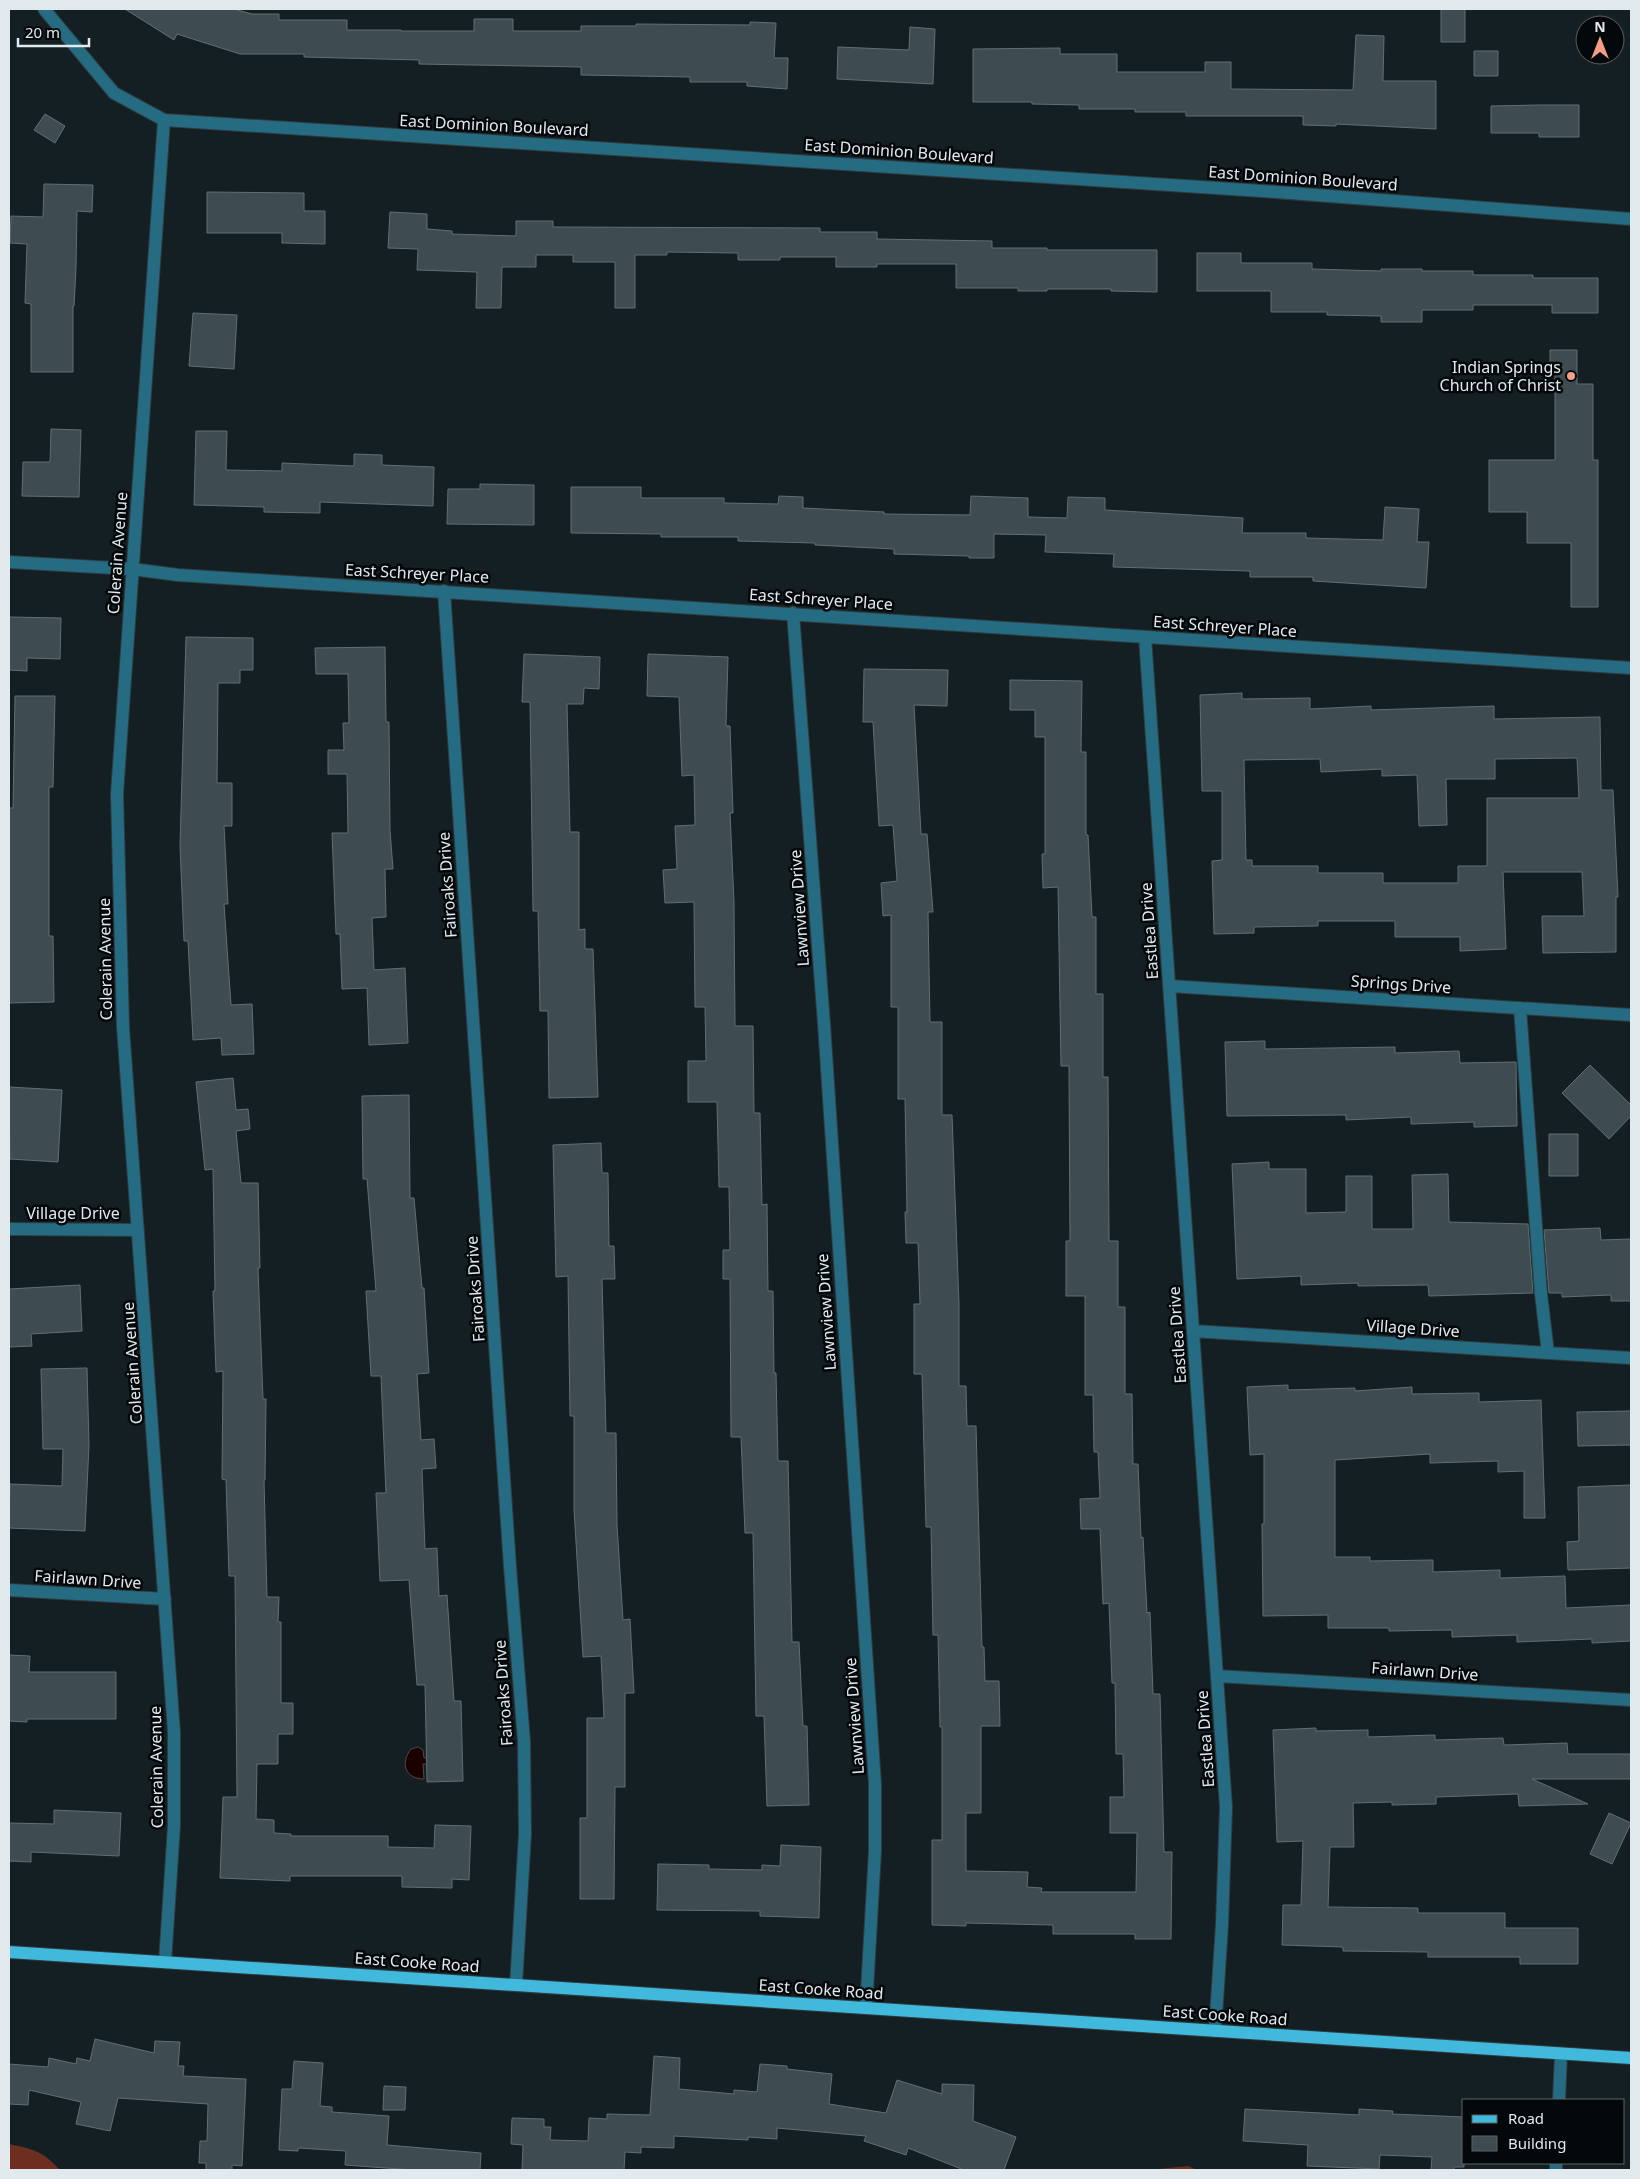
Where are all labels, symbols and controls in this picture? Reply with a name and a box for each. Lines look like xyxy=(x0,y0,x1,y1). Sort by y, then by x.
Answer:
scale bar xyxy=(18,15,89,47)
north arrow xyxy=(1575,15,1625,65)
text: N xyxy=(1594,17,1606,36)
text: 20 m xyxy=(25,22,60,42)
street label: East Dominion Boulevard xyxy=(399,109,589,141)
street label: East Dominion Boulevard xyxy=(804,133,994,169)
street label: East Dominion Boulevard xyxy=(1208,160,1398,196)
place label: Indian Springs Church of Christ xyxy=(1440,356,1561,396)
marker: Indian Springs Church of Christ xyxy=(1565,370,1577,382)
street label: Colerain Avenue xyxy=(102,491,132,615)
street label: East Schreyer Place xyxy=(344,558,490,588)
street label: East Schreyer Place xyxy=(748,583,894,615)
street label: East Schreyer Place xyxy=(1152,610,1298,642)
street label: Fairoaks Drive xyxy=(432,831,462,939)
street label: Lawnview Drive xyxy=(784,849,814,967)
street label: Eastlea Drive xyxy=(1135,882,1163,980)
street label: Colerain Avenue xyxy=(93,898,117,1020)
street label: Springs Drive xyxy=(1350,970,1452,998)
street label: Village Drive xyxy=(26,1202,120,1224)
street label: Fairoaks Drive xyxy=(460,1235,490,1343)
street label: Lawnview Drive xyxy=(811,1253,841,1371)
street label: Eastlea Drive xyxy=(1163,1286,1191,1384)
street label: Colerain Avenue xyxy=(117,1301,147,1425)
street label: Village Drive xyxy=(1366,1314,1460,1342)
street label: Fairlawn Drive xyxy=(34,1564,142,1594)
street label: Fairoaks Drive xyxy=(488,1639,518,1747)
street label: Fairlawn Drive xyxy=(1371,1656,1479,1686)
street label: Lawnview Drive xyxy=(839,1657,869,1775)
street label: Eastlea Drive xyxy=(1191,1690,1219,1788)
street label: Colerain Avenue xyxy=(144,1706,168,1828)
street label: East Cooke Road xyxy=(354,1947,480,1977)
street label: East Cooke Road xyxy=(758,1974,884,2004)
street label: East Cooke Road xyxy=(1162,2000,1288,2030)
legend xyxy=(1462,2099,1625,2164)
text: Road xyxy=(1508,2108,1544,2128)
text: Building xyxy=(1508,2133,1566,2153)

